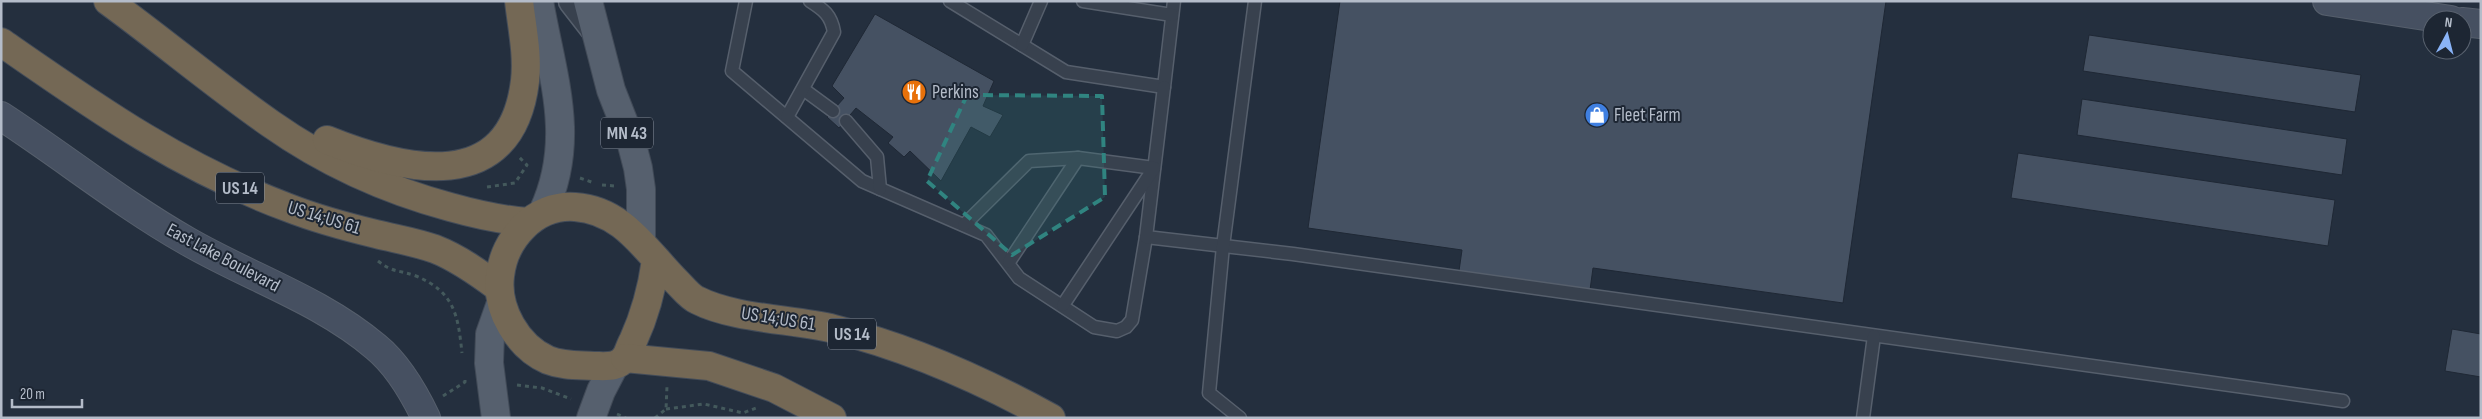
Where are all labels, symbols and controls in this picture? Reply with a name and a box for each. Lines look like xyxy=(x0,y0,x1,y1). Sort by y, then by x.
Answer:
north arrow xyxy=(2422,10,2472,60)
text: N xyxy=(2444,14,2453,31)
restaurant icon: Perkins xyxy=(901,79,927,105)
place label: Perkins xyxy=(932,81,979,104)
shop icon: Fleet Farm xyxy=(1584,102,1610,128)
place label: Fleet Farm xyxy=(1614,104,1681,127)
road number: MN 43 xyxy=(601,118,653,148)
road number: US 14 xyxy=(216,172,264,204)
street label: US 14;US 61 xyxy=(285,196,363,240)
street label: East Lake Boulevard xyxy=(162,218,284,298)
street label: US 14;US 61 xyxy=(739,302,817,336)
road number: US 14 xyxy=(828,318,876,349)
scale bar xyxy=(12,376,82,408)
text: 20 m xyxy=(20,385,45,404)

